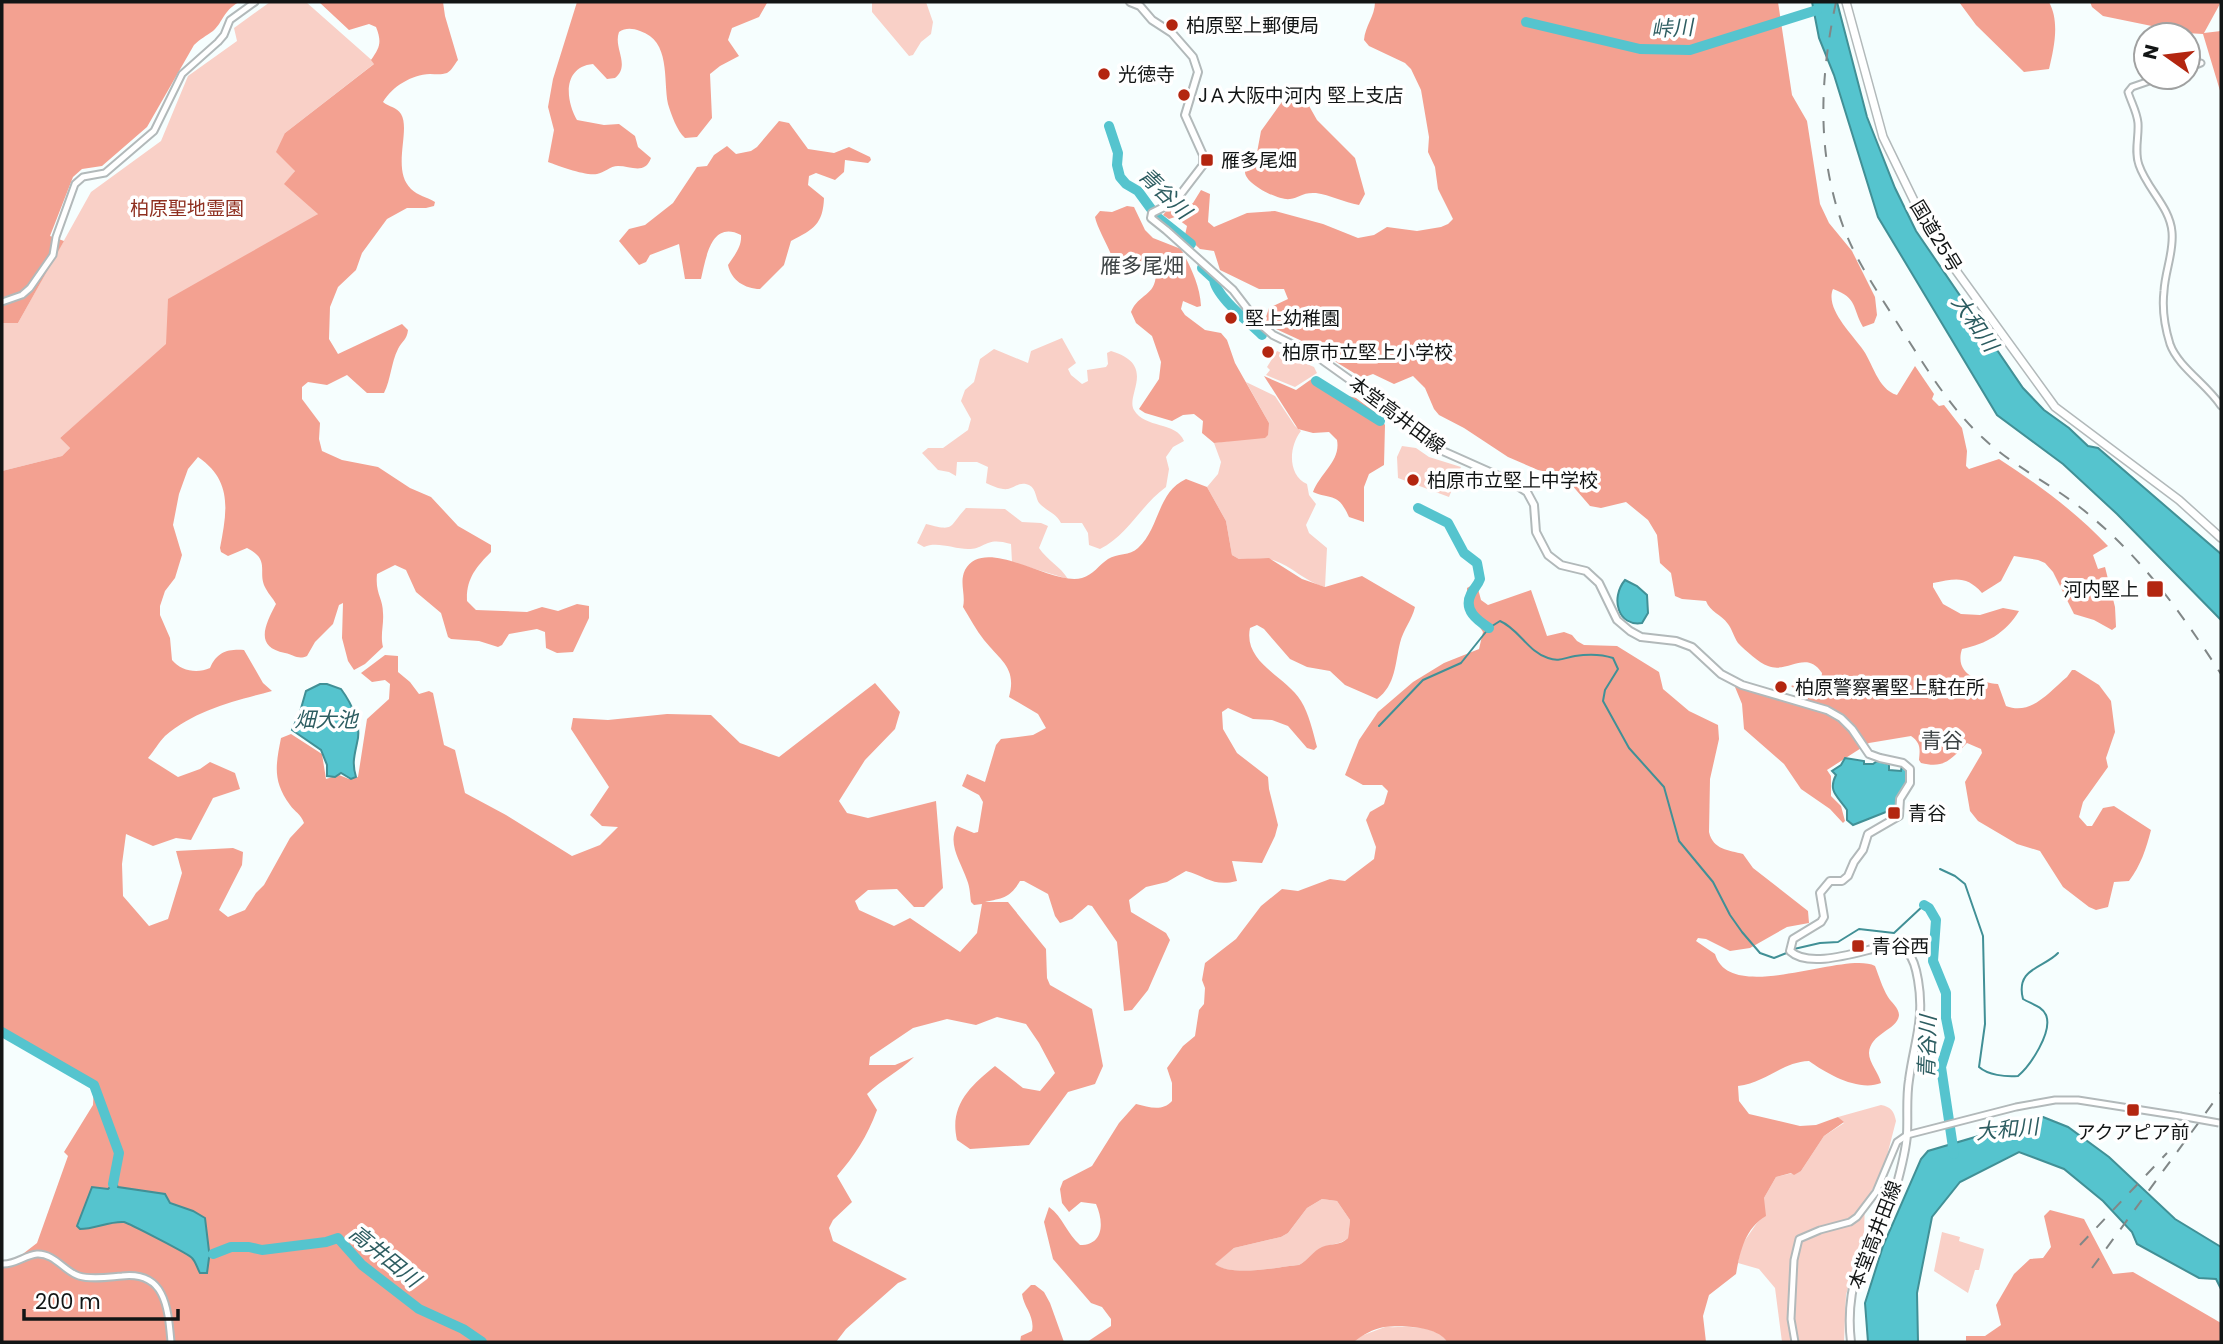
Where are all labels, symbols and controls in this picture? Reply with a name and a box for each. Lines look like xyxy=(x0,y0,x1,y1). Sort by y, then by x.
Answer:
place label: 柏原堅上郵便局 xyxy=(1186,12,1319,39)
water label: 峠川 xyxy=(1650,12,1696,44)
marker: 柏原堅上郵便局 xyxy=(1164,17,1180,33)
north arrow xyxy=(2132,21,2202,91)
text: N xyxy=(2136,42,2166,62)
place label: 光徳寺 xyxy=(1118,61,1175,88)
marker: 光徳寺 xyxy=(1096,66,1112,82)
place label: JＡ大阪中河内 堅上支店 xyxy=(1198,82,1403,109)
marker: JＡ大阪中河内 堅上支店 xyxy=(1176,87,1192,103)
place label: 雁多尾畑 xyxy=(1221,147,1297,174)
marker: 雁多尾畑 xyxy=(1199,152,1215,168)
water label: 青谷川 xyxy=(1132,161,1199,227)
park label: 柏原聖地霊園 xyxy=(130,195,244,222)
street label: 国道25号 xyxy=(1904,195,1968,277)
district label: 雁多尾畑 xyxy=(1100,251,1184,280)
water label: 大和川 xyxy=(1945,289,2006,359)
place label: 堅上幼稚園 xyxy=(1245,305,1340,332)
marker: 堅上幼稚園 xyxy=(1223,310,1239,326)
place label: 柏原市立堅上小学校 xyxy=(1282,339,1453,366)
marker: 柏原市立堅上小学校 xyxy=(1260,344,1276,360)
street label: 本堂高井田線 xyxy=(1343,370,1451,460)
place label: 柏原市立堅上中学校 xyxy=(1427,467,1598,494)
marker: 柏原市立堅上中学校 xyxy=(1405,472,1421,488)
place label: 河内堅上 xyxy=(2063,576,2139,603)
marker: 河内堅上 xyxy=(2145,579,2165,599)
place label: 柏原警察署堅上駐在所 xyxy=(1795,674,1985,701)
marker: 柏原警察署堅上駐在所 xyxy=(1773,679,1789,695)
water label: 畑大池 xyxy=(295,705,359,734)
district label: 青谷 xyxy=(1921,726,1963,755)
place label: 青谷 xyxy=(1908,800,1946,827)
marker: 青谷 xyxy=(1886,805,1902,821)
place label: 青谷西 xyxy=(1872,933,1929,960)
marker: 青谷西 xyxy=(1850,938,1866,954)
water label: 青谷川 xyxy=(1911,1013,1943,1079)
marker: アクアピア前 xyxy=(2125,1102,2141,1118)
water label: 大和川 xyxy=(1974,1112,2042,1146)
place label: アクアピア前 xyxy=(2076,1119,2190,1146)
street label: 本堂高井田線 xyxy=(1842,1177,1908,1293)
water label: 高井田川 xyxy=(343,1218,428,1295)
scale bar xyxy=(24,1278,178,1322)
text: 200 m xyxy=(35,1287,101,1316)

